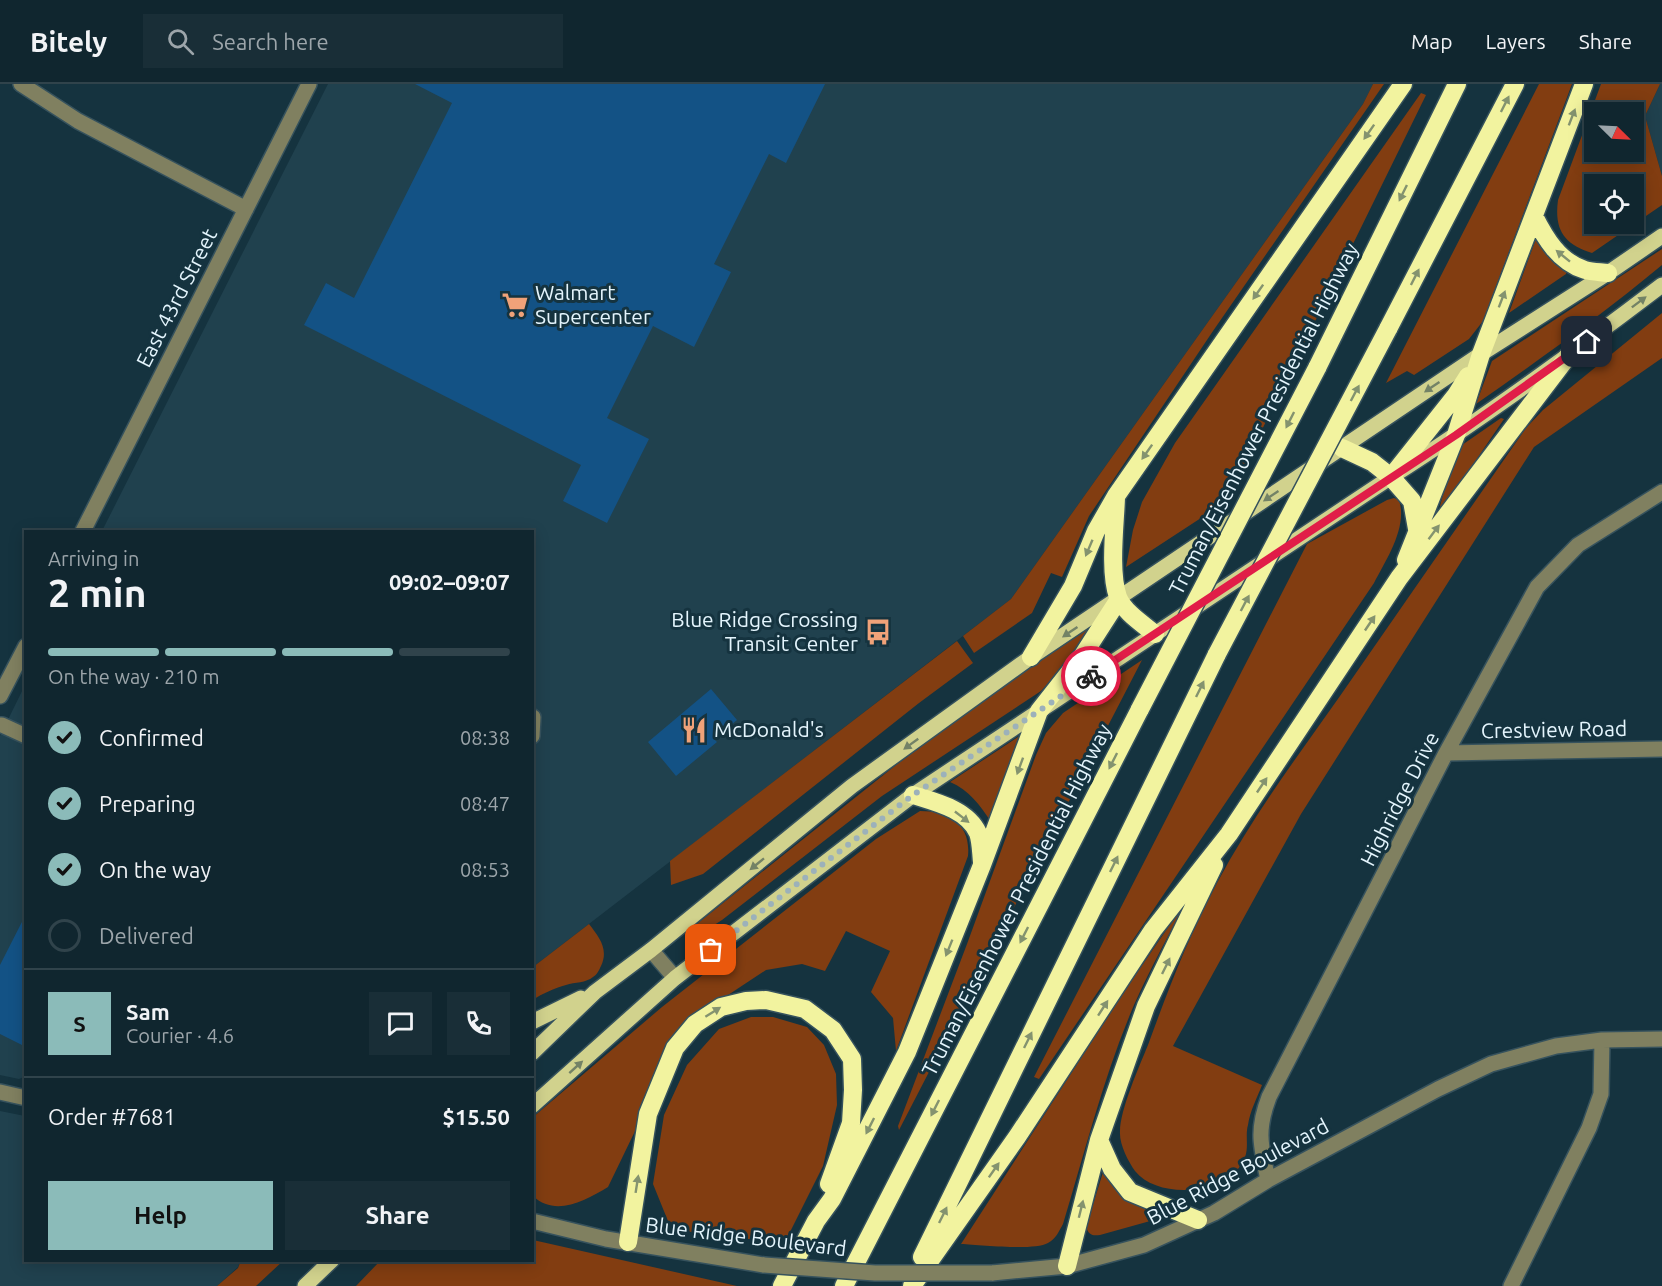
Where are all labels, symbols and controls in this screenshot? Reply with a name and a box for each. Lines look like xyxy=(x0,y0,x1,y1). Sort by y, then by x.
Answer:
search box xyxy=(143,14,563,68)
icon: search xyxy=(164,25,197,58)
text: Bitely xyxy=(30,26,107,57)
text: Search here xyxy=(212,29,329,54)
text: Map xyxy=(1411,29,1452,53)
text: Layers xyxy=(1485,29,1546,53)
text: Share xyxy=(1579,29,1632,53)
one-way arrow xyxy=(1500,95,1510,112)
north arrow xyxy=(1584,102,1644,162)
map controls xyxy=(1584,102,1644,234)
one-way arrow xyxy=(1567,108,1577,126)
one-way arrow xyxy=(1364,124,1375,140)
button: locate xyxy=(1584,174,1644,234)
one-way arrow xyxy=(1399,184,1409,202)
street label: East 43rd Street xyxy=(131,224,221,371)
street label: Truman/Eisenhower Presidential Highway xyxy=(1164,239,1363,598)
one-way arrow xyxy=(1555,249,1571,262)
one-way arrow xyxy=(1410,269,1420,286)
place label: Walmart Supercenter xyxy=(535,280,651,328)
one-way arrow xyxy=(1253,284,1264,300)
supermarket icon: Walmart Supercenter xyxy=(500,290,530,320)
one-way arrow xyxy=(1497,290,1507,308)
one-way arrow xyxy=(1631,296,1647,308)
pin xyxy=(1561,316,1612,367)
icon: home xyxy=(1570,325,1603,358)
one-way arrow xyxy=(1425,381,1441,393)
one-way arrow xyxy=(1350,384,1360,401)
one-way arrow xyxy=(1285,411,1295,428)
one-way arrow xyxy=(1141,444,1153,460)
one-way arrow xyxy=(1263,490,1279,501)
one-way arrow xyxy=(1428,524,1440,540)
one-way arrow xyxy=(1084,539,1093,557)
text: Arriving in xyxy=(48,547,139,570)
text: 09:02–09:07 xyxy=(389,569,510,594)
text: 2 min xyxy=(48,571,147,614)
one-way arrow xyxy=(1240,594,1249,611)
place label: Blue Ridge Crossing Transit Center xyxy=(671,607,858,655)
one-way arrow xyxy=(1364,615,1376,631)
bus stop icon: Blue Ridge Crossing Transit Center xyxy=(863,617,893,647)
one-way arrow xyxy=(1062,626,1078,637)
courier xyxy=(1061,646,1121,706)
icon: bike xyxy=(1075,660,1108,693)
text: On the way · 210 m xyxy=(48,665,220,688)
one-way arrow xyxy=(1196,681,1205,698)
restaurant icon: McDonald's xyxy=(679,715,709,745)
street label: Crestview Road xyxy=(1481,716,1627,742)
place label: McDonald's xyxy=(714,717,824,741)
street label: Truman/Eisenhower Presidential Highway xyxy=(917,720,1116,1079)
icon: check xyxy=(48,721,81,754)
text: Confirmed xyxy=(99,725,204,750)
text: 08:38 xyxy=(460,726,510,749)
street label: Highridge Drive xyxy=(1355,727,1443,870)
one-way arrow xyxy=(903,738,919,750)
one-way arrow xyxy=(1108,753,1118,770)
one-way arrow xyxy=(1014,757,1024,775)
one-way arrow xyxy=(1256,777,1267,793)
icon: check xyxy=(48,787,81,820)
text: Preparing xyxy=(99,791,196,816)
text: 08:47 xyxy=(460,792,510,815)
one-way arrow xyxy=(954,811,970,823)
icon: check xyxy=(48,853,81,886)
one-way arrow xyxy=(1110,856,1119,873)
text: On the way xyxy=(99,857,211,882)
one-way arrow xyxy=(749,857,765,870)
text: 08:53 xyxy=(460,858,510,881)
text: Delivered xyxy=(99,923,194,948)
pin xyxy=(685,924,736,975)
one-way arrow xyxy=(1019,926,1029,943)
icon: bag xyxy=(694,933,727,966)
one-way arrow xyxy=(944,939,954,957)
one-way arrow xyxy=(1161,957,1170,974)
button: chat xyxy=(369,992,432,1055)
button: phone xyxy=(447,992,510,1055)
text: Sam xyxy=(126,999,170,1024)
one-way arrow xyxy=(1097,999,1108,1016)
one-way arrow xyxy=(705,1007,721,1018)
text: S xyxy=(73,1011,86,1036)
text: Courier · 4.6 xyxy=(126,1024,234,1047)
one-way arrow xyxy=(1024,1031,1033,1048)
one-way arrow xyxy=(568,1061,583,1074)
one-way arrow xyxy=(931,1099,941,1117)
text: Order #7681 xyxy=(48,1104,176,1129)
text: $15.50 xyxy=(443,1104,510,1129)
street label: Blue Ridge Boulevard xyxy=(1143,1113,1332,1229)
one-way arrow xyxy=(865,1117,874,1134)
one-way arrow xyxy=(988,1162,1000,1178)
one-way arrow xyxy=(633,1175,642,1194)
button: Help xyxy=(48,1181,273,1250)
button: Share xyxy=(285,1181,510,1250)
one-way arrow xyxy=(1077,1200,1087,1218)
one-way arrow xyxy=(938,1206,947,1223)
street label: Blue Ridge Boulevard xyxy=(644,1212,848,1260)

